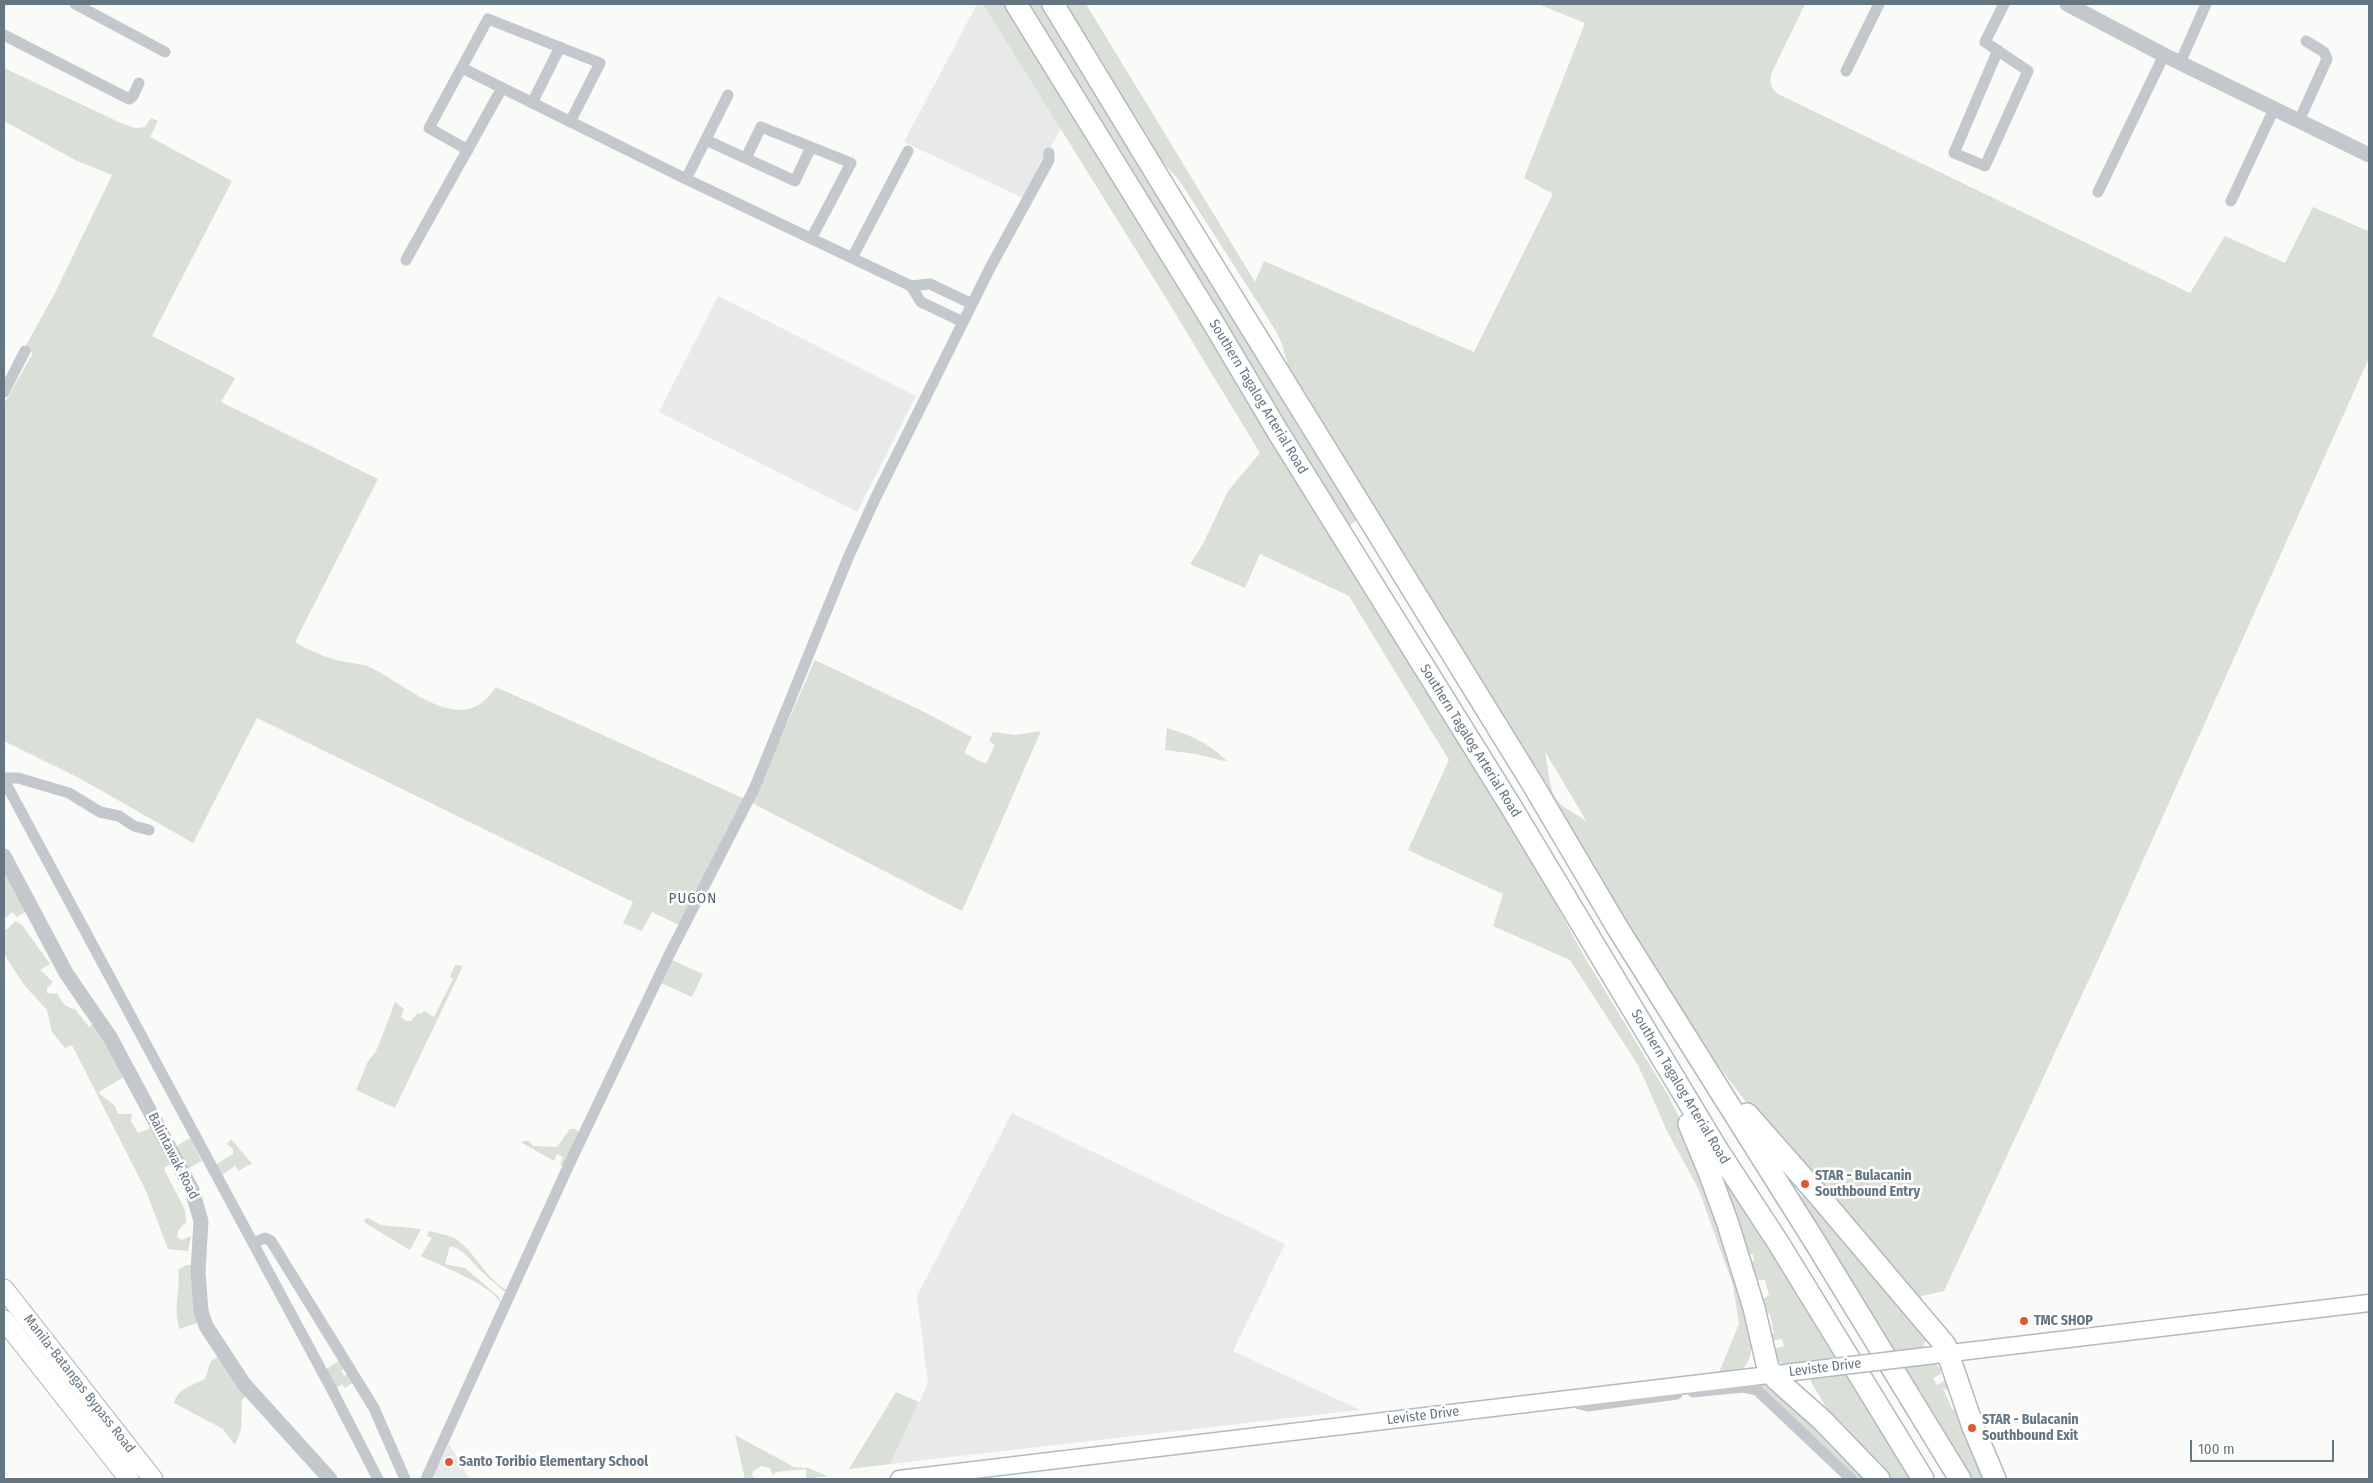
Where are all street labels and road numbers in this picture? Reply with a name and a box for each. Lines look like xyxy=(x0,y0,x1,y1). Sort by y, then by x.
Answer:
street label: Southern Tagalog Arterial Road xyxy=(1205,317,1311,477)
street label: Southern Tagalog Arterial Road xyxy=(1416,661,1524,821)
street label: Southern Tagalog Arterial Road xyxy=(1627,1007,1733,1167)
street label: Balintawak Road xyxy=(144,1110,202,1202)
street label: Manila-Batangas Bypass Road xyxy=(20,1311,138,1457)
street label: Leviste Drive xyxy=(1788,1355,1862,1381)
street label: Leviste Drive xyxy=(1386,1403,1460,1429)

